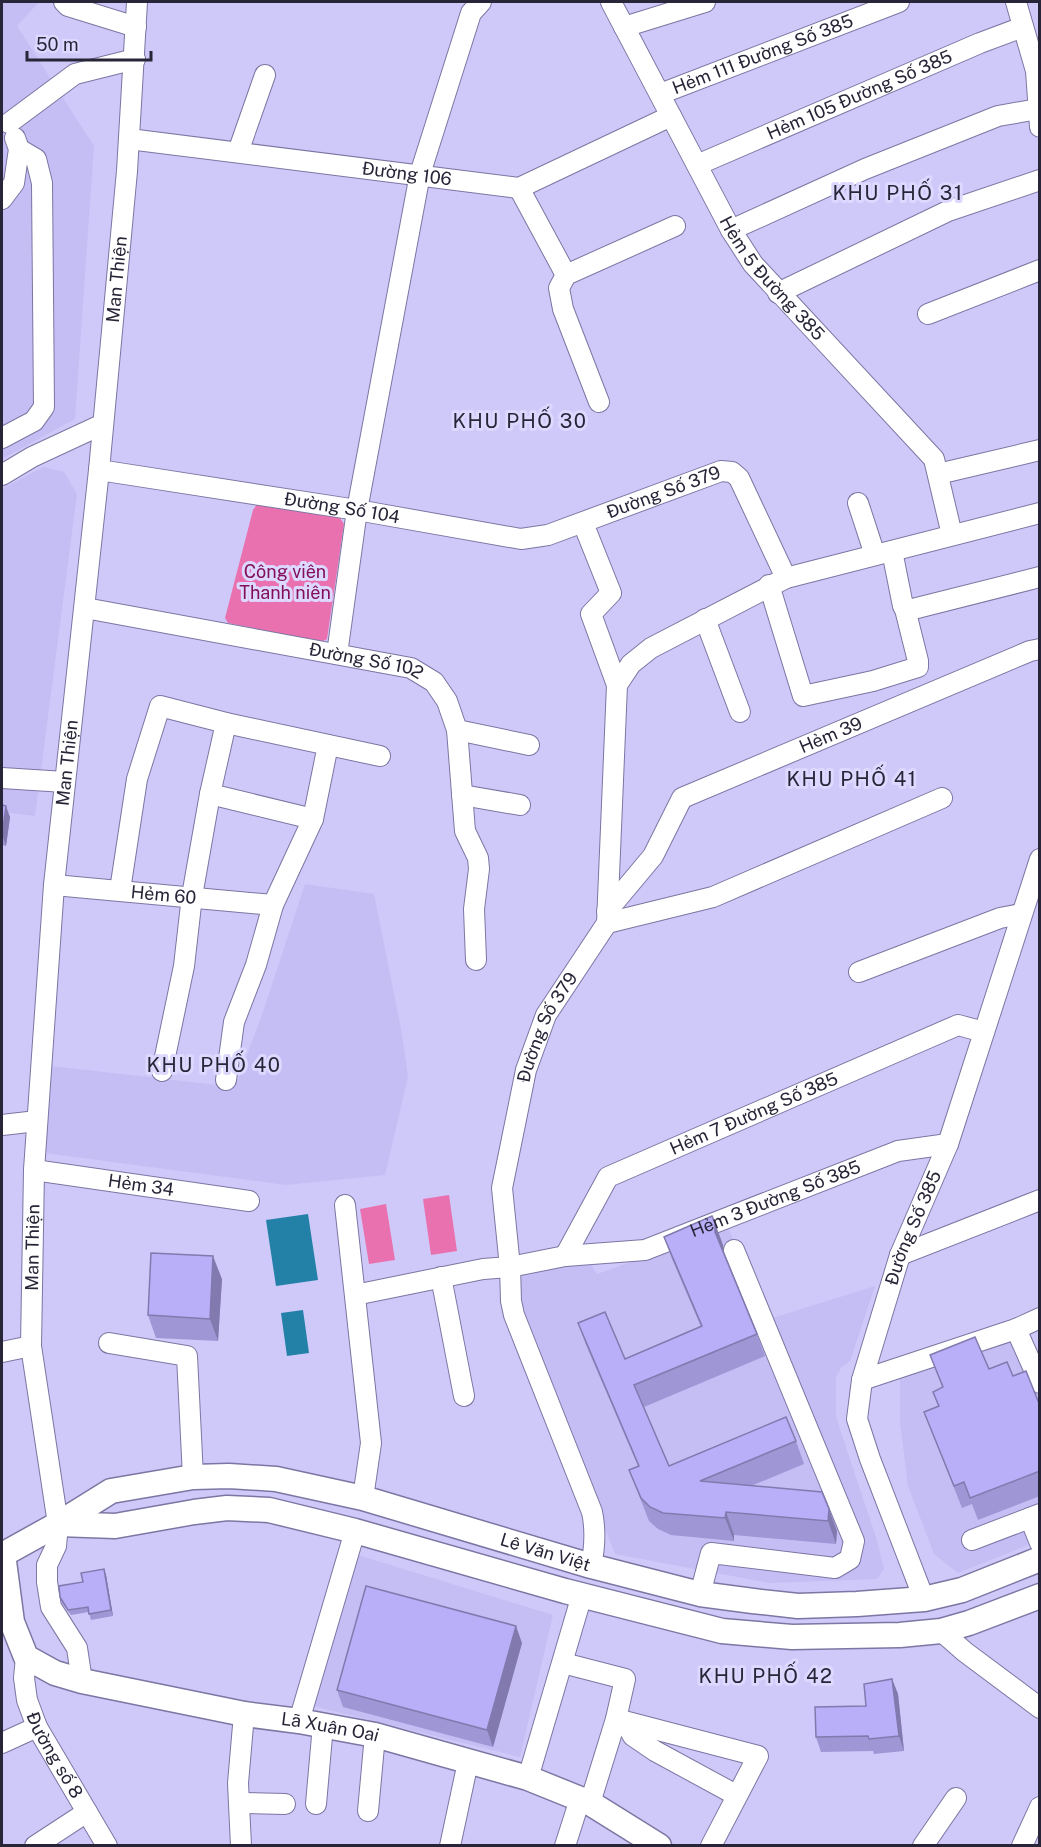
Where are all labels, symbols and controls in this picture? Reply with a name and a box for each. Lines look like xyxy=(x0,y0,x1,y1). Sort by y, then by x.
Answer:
street label: Hẻm 111 Đường Số 385 xyxy=(669,10,856,98)
scale bar xyxy=(27,24,152,62)
text: 50 m xyxy=(36,34,79,55)
street label: Hẻm 105 Đường Số 385 xyxy=(763,45,955,144)
street label: Đường 106 xyxy=(361,157,453,189)
district label: KHU PHỐ 31 xyxy=(832,178,964,205)
street label: Hẻm 5 Đường 385 xyxy=(716,212,829,344)
street label: Man Thiện xyxy=(102,235,131,324)
district label: KHU PHỐ 30 xyxy=(452,406,588,433)
street label: Đường Số 379 xyxy=(603,461,723,523)
street label: Đường Số 104 xyxy=(283,488,402,527)
park label: Công viên Thanh niên xyxy=(239,561,331,603)
street label: Đường Số 102 xyxy=(307,638,428,683)
street label: Hẻm 39 xyxy=(796,712,865,757)
street label: Man Thiện xyxy=(52,719,82,807)
district label: KHU PHỐ 41 xyxy=(786,764,918,791)
street label: Hẻm 60 xyxy=(130,881,197,908)
street label: Đường Số 379 xyxy=(513,968,581,1084)
district label: KHU PHỐ 40 xyxy=(146,1050,282,1077)
street label: Hẻm 7 Đường Số 385 xyxy=(667,1068,841,1159)
street label: Hẻm 3 Đường Số 385 xyxy=(687,1156,863,1241)
street label: Đường Số 385 xyxy=(880,1167,945,1288)
street label: Hẻm 34 xyxy=(107,1170,175,1200)
street label: Man Thiện xyxy=(21,1204,43,1291)
street label: Lê Văn Việt xyxy=(498,1529,593,1575)
district label: KHU PHỐ 42 xyxy=(699,1661,833,1688)
street label: Lã Xuân Oai xyxy=(280,1708,382,1746)
street label: Đường số 8 xyxy=(22,1709,88,1802)

